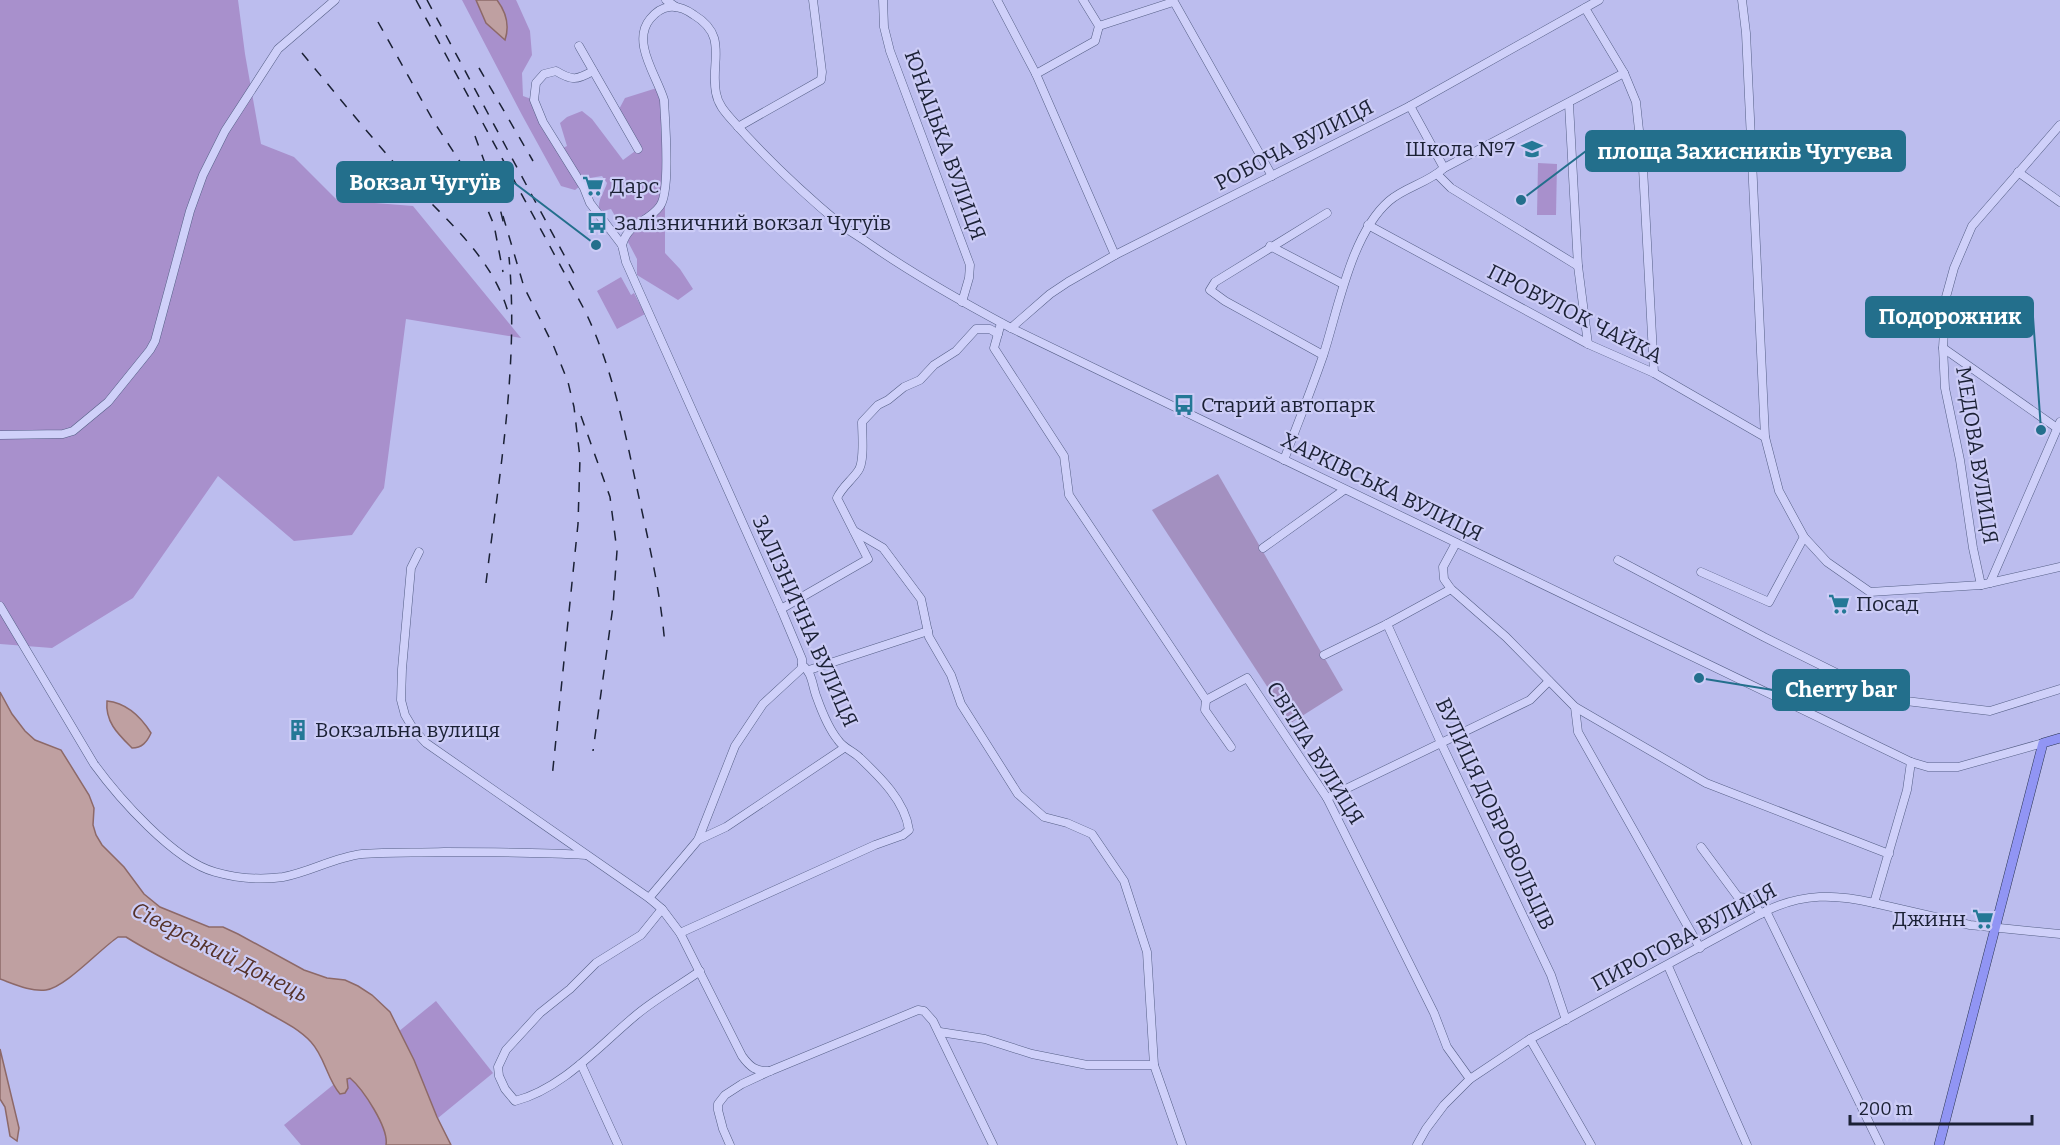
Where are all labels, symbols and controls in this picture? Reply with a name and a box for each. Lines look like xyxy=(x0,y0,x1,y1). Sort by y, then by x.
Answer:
street label: ЮНАЦЬКА ВУЛИЦЯ xyxy=(899,47,991,243)
street label: РОБОЧА ВУЛИЦЯ xyxy=(1210,94,1378,196)
callout: площа Захисників Чугуєва xyxy=(1586,131,1905,171)
place label: Школа №7 xyxy=(1405,136,1515,162)
school or university icon: Школа №7 xyxy=(1520,137,1544,161)
text: площа Захисників Чугуєва xyxy=(1598,138,1893,165)
callout: Вокзал Чугуїв xyxy=(337,162,513,202)
text: Вокзал Чугуїв xyxy=(349,169,501,196)
place label: Дарс xyxy=(610,173,659,199)
supermarket icon: Дарс xyxy=(581,174,605,198)
place label: Залізничний вокзал Чугуїв xyxy=(614,210,891,236)
bus stop icon: Залізничний вокзал Чугуїв xyxy=(585,211,609,235)
street label: ПРОВУЛОК ЧАЙКА xyxy=(1483,259,1667,369)
callout: Подорожник xyxy=(1866,297,2033,337)
text: Подорожник xyxy=(1878,303,2022,330)
street label: МЕДОВА ВУЛИЦЯ xyxy=(1950,364,2004,546)
place label: Старий автопарк xyxy=(1201,392,1376,418)
bus stop icon: Старий автопарк xyxy=(1172,393,1196,417)
street label: ХАРКІВСЬКА ВУЛИЦЯ xyxy=(1277,427,1487,547)
street label: ЗАЛІЗНИЧНА ВУЛИЦЯ xyxy=(747,511,863,731)
place label: Посад xyxy=(1856,591,1919,617)
supermarket icon: Посад xyxy=(1827,592,1851,616)
callout: Cherry bar xyxy=(1773,670,1909,710)
text: Cherry bar xyxy=(1785,676,1898,703)
street label: СВІТЛА ВУЛИЦЯ xyxy=(1261,677,1369,829)
street label: ВУЛИЦЯ ДОБРОВОЛЬЦІВ xyxy=(1430,694,1560,934)
place label: Вокзальна вулиця xyxy=(315,717,500,743)
building icon: Вокзальна вулиця xyxy=(286,718,310,742)
street label: ПИРОГОВА ВУЛИЦЯ xyxy=(1587,877,1781,997)
water label: Сіверський Донець xyxy=(127,896,313,1008)
place label: Джинн xyxy=(1892,906,1966,932)
supermarket icon: Джинн xyxy=(1971,907,1995,931)
scale bar xyxy=(1850,1088,2032,1126)
text: 200 m xyxy=(1859,1098,1913,1120)

